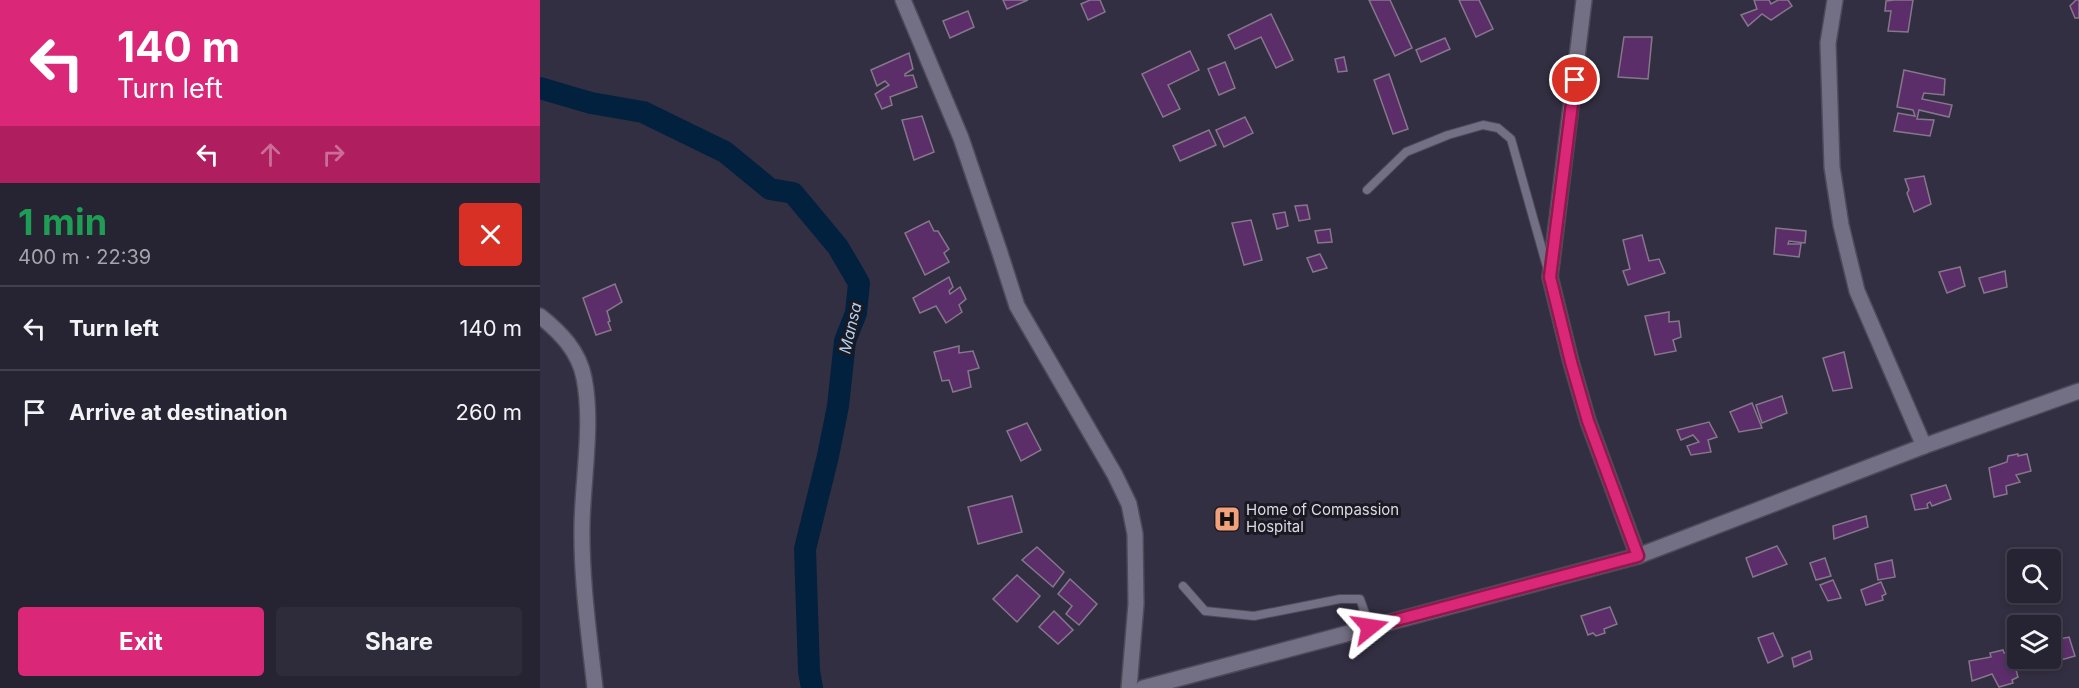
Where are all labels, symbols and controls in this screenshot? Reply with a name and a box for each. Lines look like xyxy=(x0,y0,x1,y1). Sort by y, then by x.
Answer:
text: 140 m xyxy=(117,21,240,72)
icon: left xyxy=(18,24,96,102)
pin xyxy=(1549,54,1600,105)
icon: arrive xyxy=(1558,63,1591,96)
text: Turn left xyxy=(117,72,223,105)
icon: left xyxy=(191,138,224,171)
icon: ahead xyxy=(254,138,287,171)
icon: right xyxy=(317,138,350,171)
text: 1 min xyxy=(18,200,107,244)
button: close xyxy=(459,203,522,266)
text: 400 m · 22:39 xyxy=(18,245,151,269)
water label: Mansa xyxy=(834,300,866,356)
icon: left xyxy=(18,312,51,345)
text: Turn left xyxy=(69,315,159,341)
text: 140 m xyxy=(460,315,522,341)
icon: arrive xyxy=(18,396,51,429)
text: Arrive at destination xyxy=(69,399,288,425)
text: 260 m xyxy=(456,399,522,425)
place label: Home of Compassion Hospital xyxy=(1246,500,1399,536)
hospital icon: Home of Compassion Hospital xyxy=(1212,504,1242,534)
map controls xyxy=(2007,549,2061,669)
button: search xyxy=(2007,549,2061,603)
position arrow xyxy=(1338,595,1402,659)
button: Exit xyxy=(18,607,264,676)
button: Share xyxy=(276,607,522,676)
button: layers xyxy=(2007,615,2061,669)

